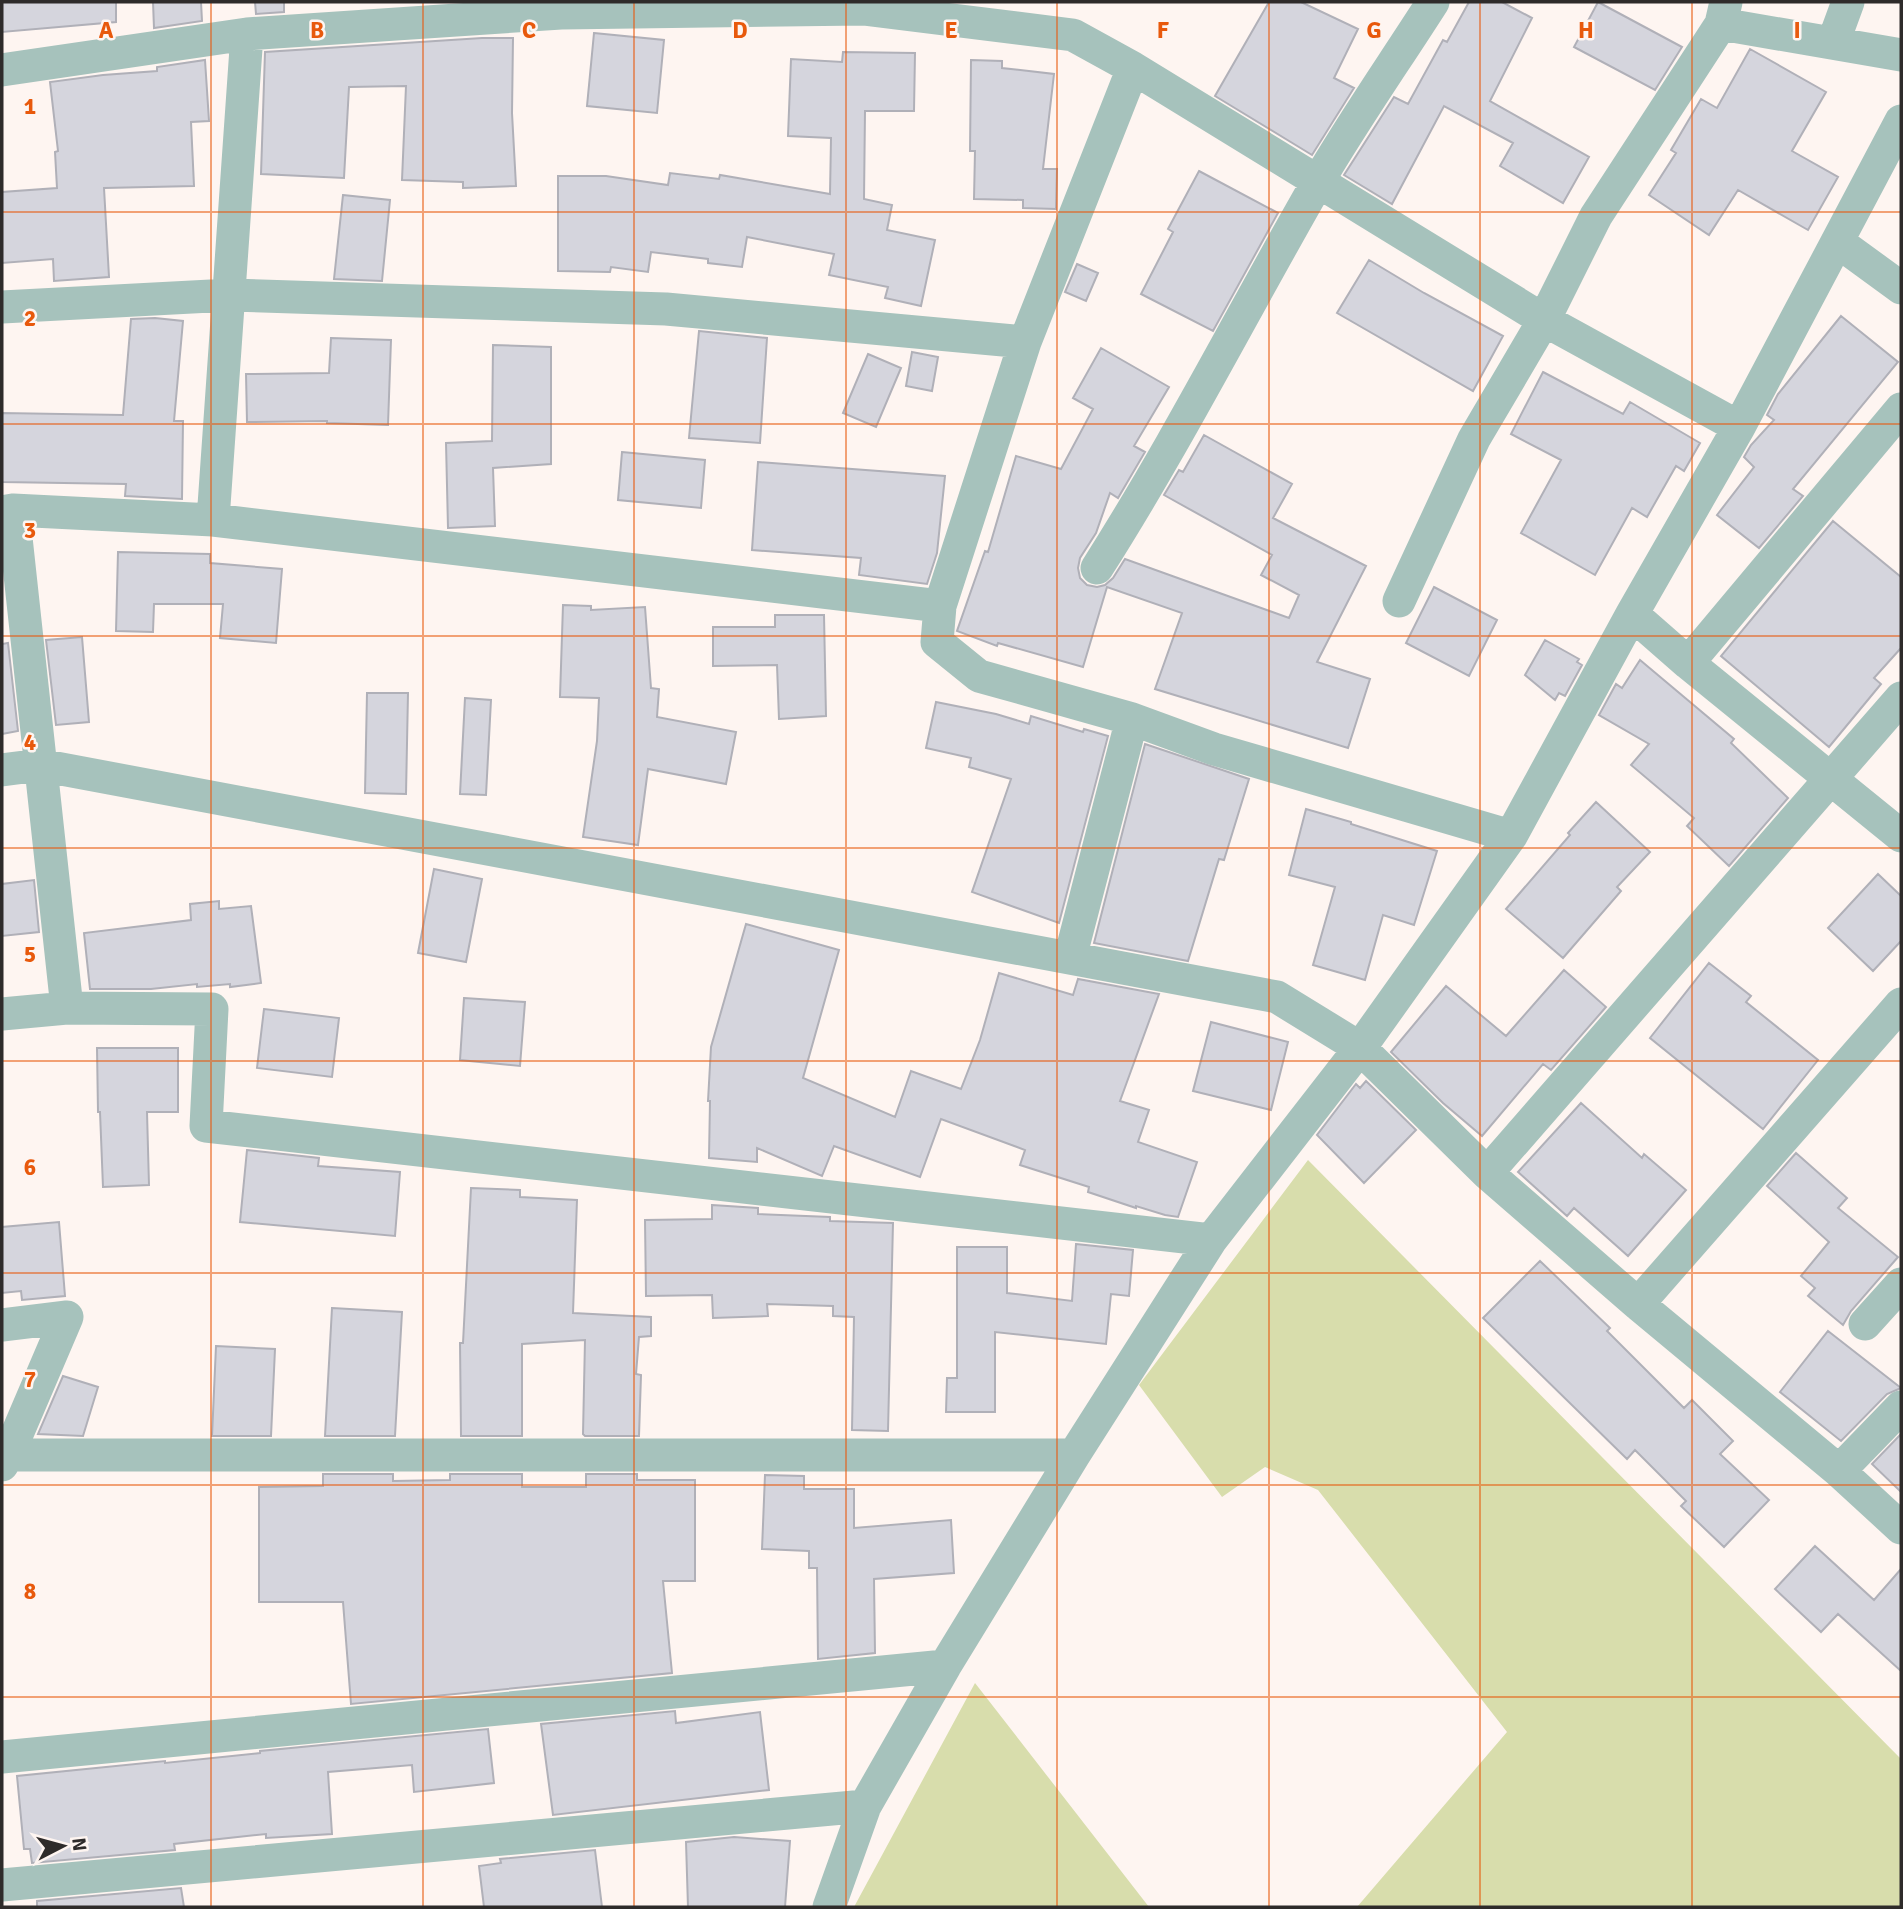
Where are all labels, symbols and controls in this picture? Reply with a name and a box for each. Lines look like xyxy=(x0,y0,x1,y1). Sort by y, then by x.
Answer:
text: A xyxy=(99,16,114,45)
text: B xyxy=(310,16,324,45)
text: C xyxy=(522,16,536,45)
text: D xyxy=(732,16,748,45)
text: E xyxy=(944,16,958,45)
text: F xyxy=(1157,16,1169,45)
text: G xyxy=(1366,16,1382,45)
text: H xyxy=(1578,16,1594,45)
text: I xyxy=(1793,16,1801,45)
text: 1 xyxy=(24,92,36,121)
text: 2 xyxy=(24,304,36,333)
text: 3 xyxy=(24,516,36,545)
text: 4 xyxy=(24,728,36,757)
text: 5 xyxy=(24,940,36,969)
text: 6 xyxy=(24,1153,36,1182)
text: 7 xyxy=(24,1365,36,1394)
text: 8 xyxy=(24,1577,36,1606)
north arrow xyxy=(28,1811,98,1881)
text: N xyxy=(66,1837,92,1852)

